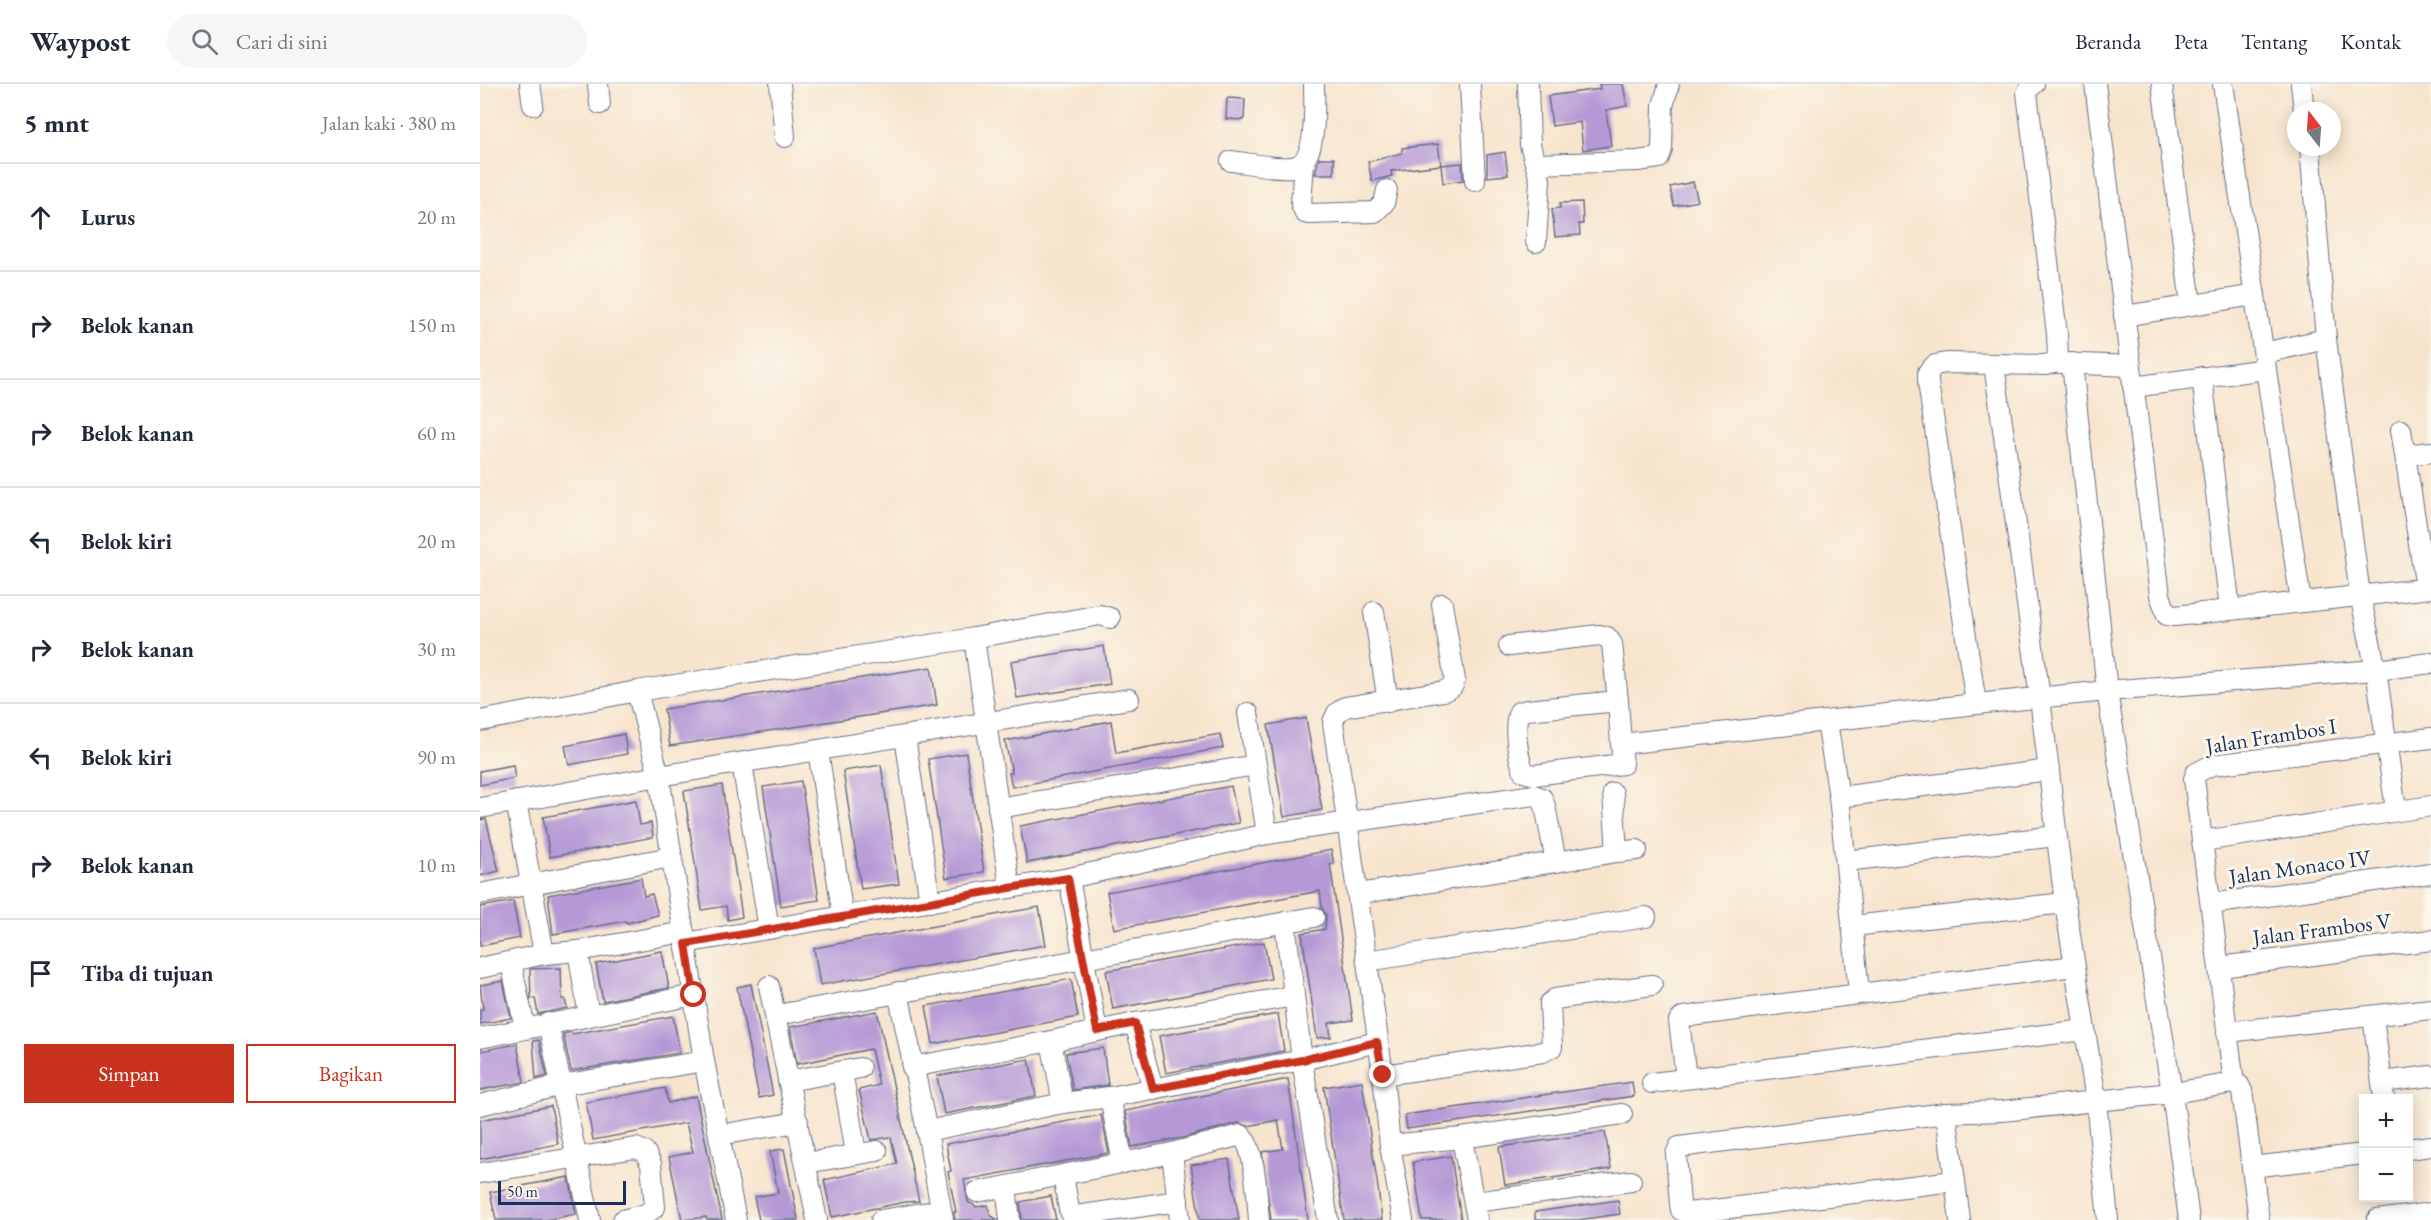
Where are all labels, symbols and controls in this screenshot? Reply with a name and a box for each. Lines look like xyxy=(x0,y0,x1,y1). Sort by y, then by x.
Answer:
search box xyxy=(167,14,587,68)
text: Waypost xyxy=(30,23,131,59)
icon: search xyxy=(188,25,221,58)
text: Cari di sini xyxy=(236,27,328,56)
text: Beranda xyxy=(2075,28,2141,55)
text: Peta xyxy=(2174,28,2208,55)
text: Tentang xyxy=(2241,28,2307,55)
text: Kontak xyxy=(2340,28,2401,55)
north arrow xyxy=(2287,102,2341,156)
text: 5 mnt xyxy=(24,106,89,140)
text: Jalan kaki · 380 m xyxy=(322,110,456,136)
icon: ahead xyxy=(24,201,57,234)
text: Lurus xyxy=(81,203,135,232)
text: 20 m xyxy=(417,204,456,230)
icon: right xyxy=(24,309,57,342)
text: Belok kanan xyxy=(81,311,194,340)
text: 150 m xyxy=(408,312,456,338)
icon: right xyxy=(24,417,57,450)
text: Belok kanan xyxy=(81,419,194,448)
text: 60 m xyxy=(417,420,456,446)
icon: left xyxy=(24,525,57,558)
text: Belok kiri xyxy=(81,527,172,556)
text: 20 m xyxy=(417,528,456,554)
icon: right xyxy=(24,633,57,666)
text: Belok kanan xyxy=(81,635,194,664)
text: 30 m xyxy=(417,636,456,662)
street label: Jalan Frambos I xyxy=(2202,711,2339,761)
icon: left xyxy=(24,741,57,774)
text: Belok kiri xyxy=(81,743,172,772)
text: 90 m xyxy=(417,744,456,770)
street label: Jalan Monaco IV xyxy=(2225,843,2373,892)
icon: right xyxy=(24,849,57,882)
text: Belok kanan xyxy=(81,851,194,880)
text: 10 m xyxy=(417,852,456,878)
street label: Jalan Frambos V xyxy=(2249,906,2393,952)
icon: arrive xyxy=(24,957,57,990)
text: Tiba di tujuan xyxy=(81,959,213,988)
route start xyxy=(680,981,706,1007)
button: Simpan xyxy=(24,1044,234,1103)
button: Bagikan xyxy=(246,1044,456,1103)
route end xyxy=(1369,1061,1395,1087)
map controls xyxy=(2359,1094,2413,1202)
button: + xyxy=(2359,1094,2413,1148)
button: − xyxy=(2359,1148,2413,1202)
scale bar xyxy=(498,1178,626,1206)
text: 50 m xyxy=(507,1181,538,1202)

